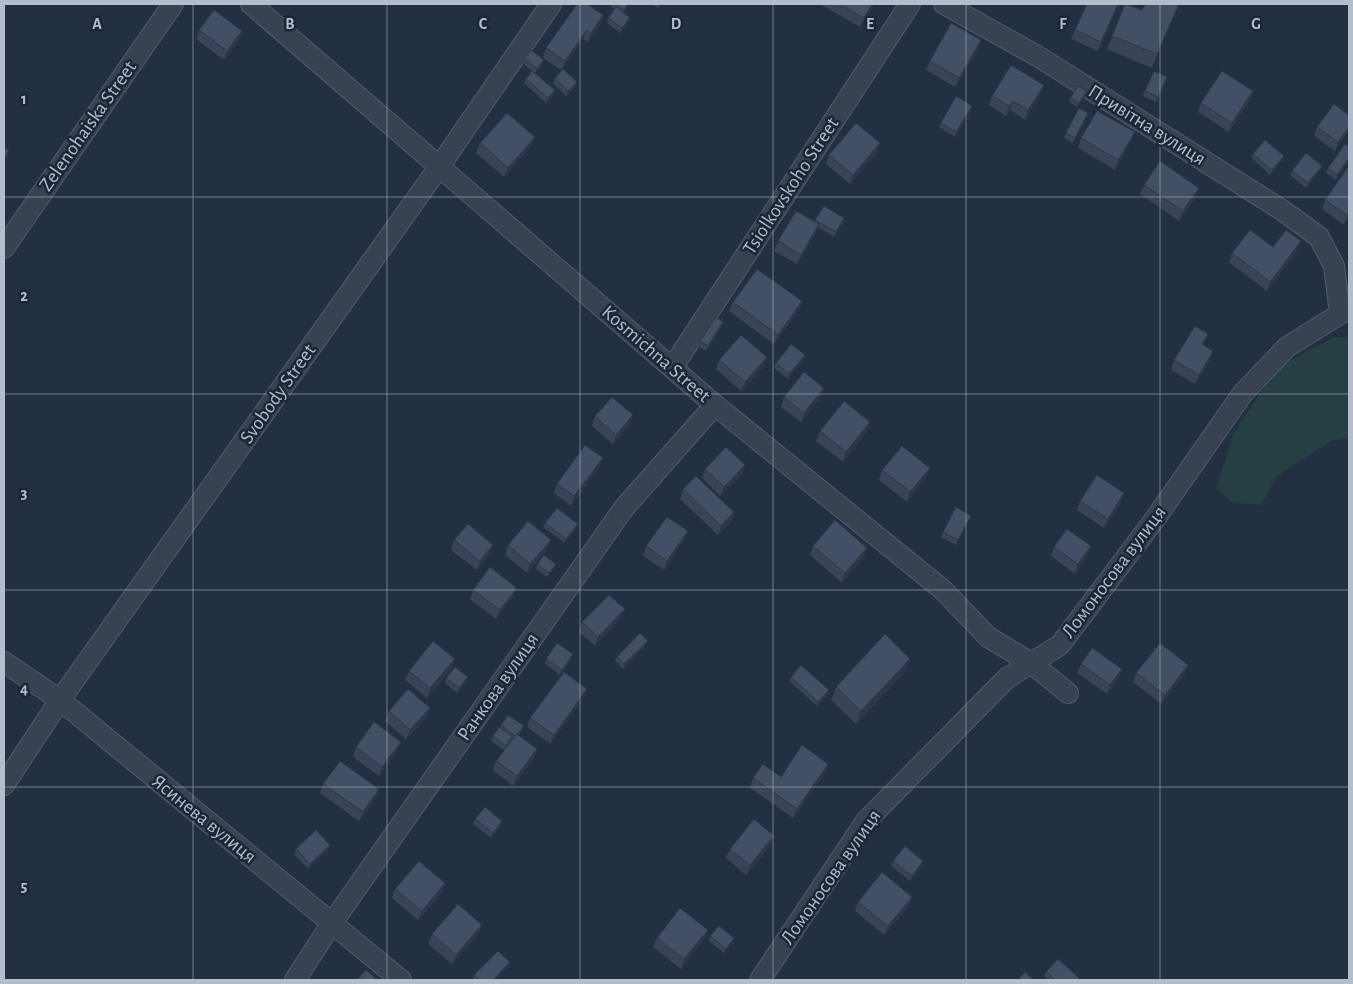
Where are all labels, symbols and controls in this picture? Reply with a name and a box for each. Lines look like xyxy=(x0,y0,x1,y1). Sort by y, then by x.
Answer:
text: A xyxy=(92,16,102,32)
text: B xyxy=(285,16,295,32)
text: C xyxy=(479,16,488,32)
text: D xyxy=(671,16,682,32)
text: E xyxy=(866,16,874,32)
text: F xyxy=(1059,16,1067,32)
text: G xyxy=(1251,16,1261,32)
street label: Zelenohaiska Street xyxy=(36,57,141,195)
street label: Привітна вулиця xyxy=(1085,81,1209,169)
text: 1 xyxy=(21,91,27,107)
street label: Tsiolkovskoho Street xyxy=(739,113,843,258)
text: 2 xyxy=(20,288,28,304)
street label: Kosmichna Street xyxy=(598,302,714,407)
street label: Svobody Street xyxy=(236,340,320,447)
text: 3 xyxy=(21,485,28,501)
street label: Ломоносова вулиця xyxy=(1058,502,1170,642)
street label: Ранкова вулиця xyxy=(454,629,542,745)
text: 4 xyxy=(20,681,28,697)
street label: Ясинева вулиця xyxy=(148,771,260,867)
street label: Ломоносова вулиця xyxy=(777,806,885,948)
text: 5 xyxy=(21,878,28,894)

